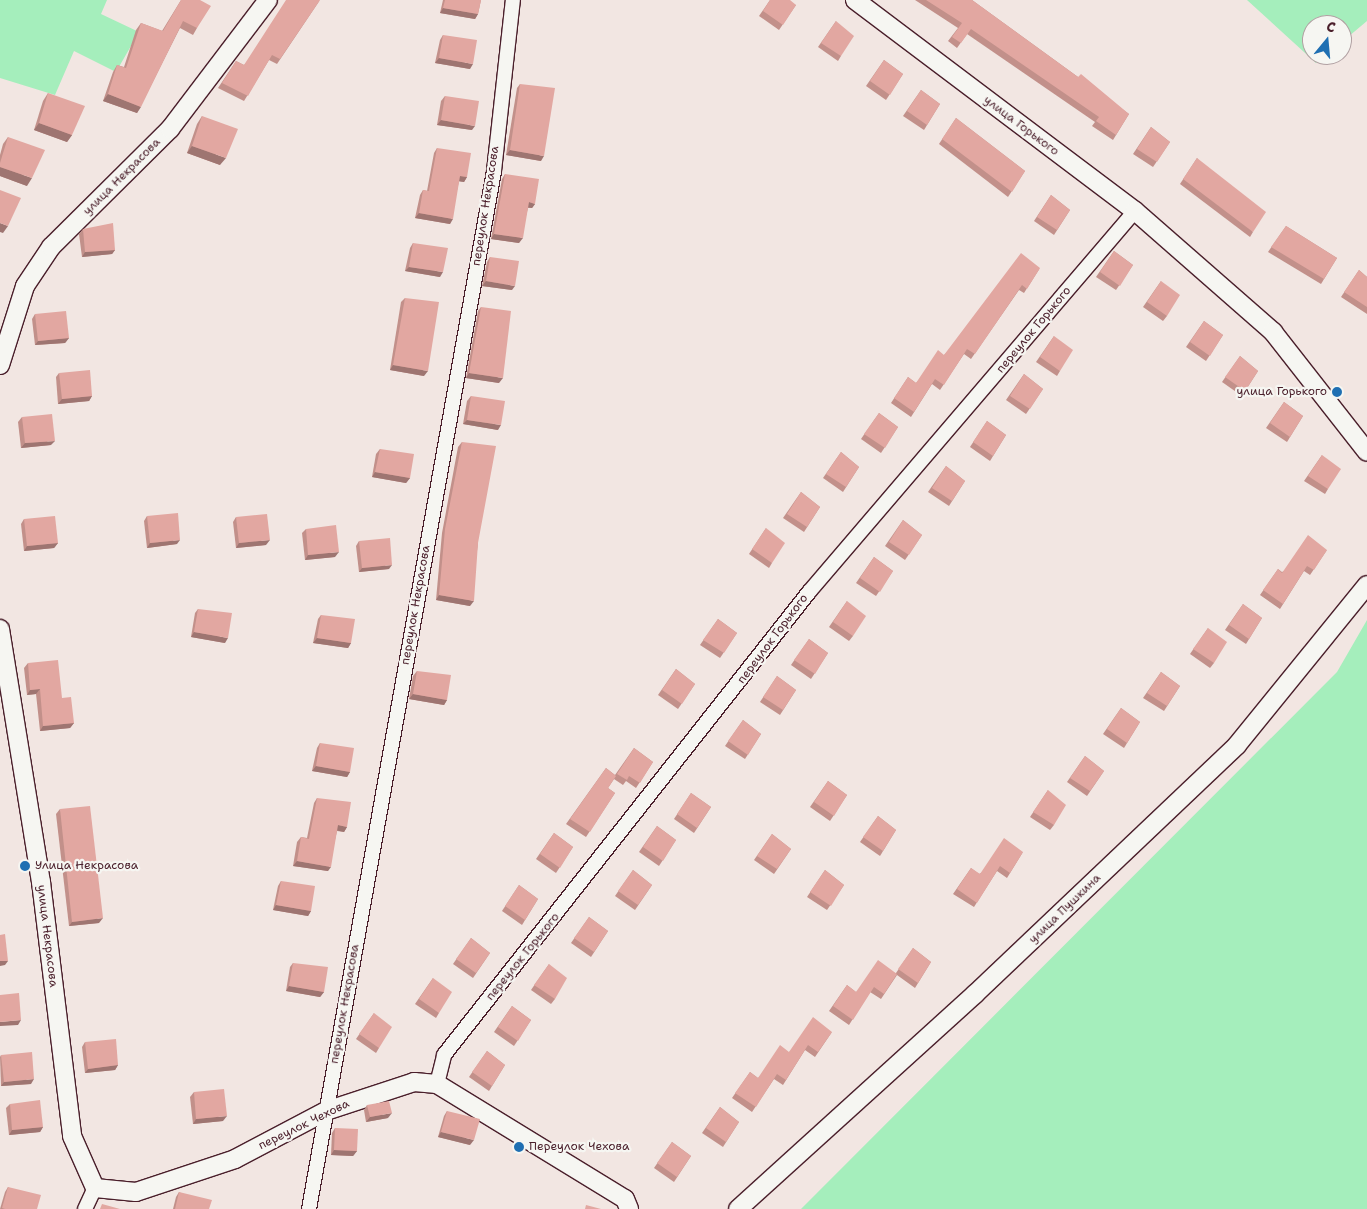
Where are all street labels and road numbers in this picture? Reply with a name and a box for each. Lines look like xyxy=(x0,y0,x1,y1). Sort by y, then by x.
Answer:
street label: улица Горького xyxy=(981,93,1061,159)
street label: улица Некрасова xyxy=(80,135,164,219)
street label: переулок Некрасова xyxy=(469,145,503,267)
street label: переулок Горького xyxy=(994,284,1074,376)
street label: переулок Некрасова xyxy=(398,544,434,666)
street label: переулок Горького xyxy=(735,591,811,687)
street label: улица Пушкина xyxy=(1026,871,1104,947)
street label: улица Некрасова xyxy=(34,884,60,988)
street label: переулок Горького xyxy=(483,910,563,1004)
street label: переулок Некрасова xyxy=(327,943,363,1065)
street label: переулок Чехова xyxy=(256,1097,352,1153)

